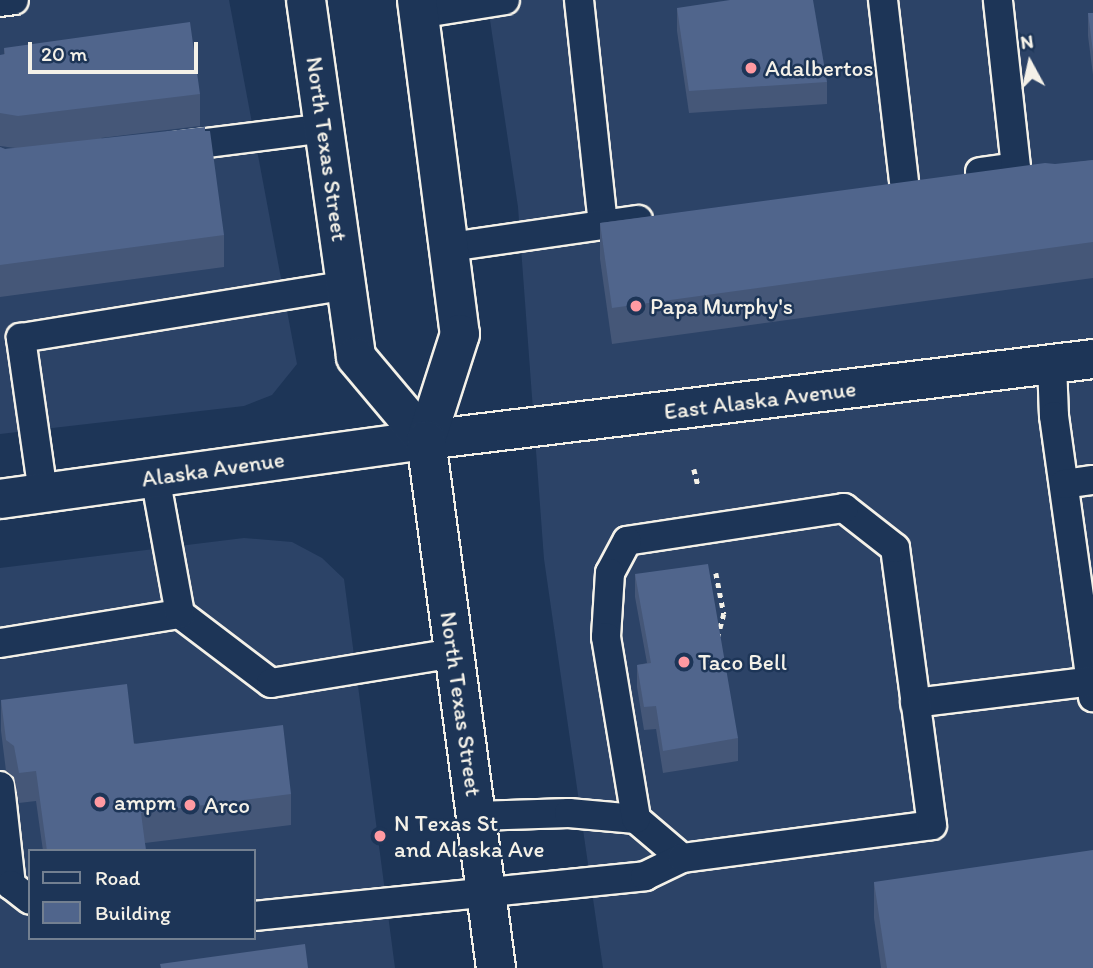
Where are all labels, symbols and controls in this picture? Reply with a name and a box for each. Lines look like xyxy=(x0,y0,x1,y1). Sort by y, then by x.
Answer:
scale bar xyxy=(32,28,201,72)
north arrow xyxy=(995,28,1065,98)
text: N xyxy=(1019,29,1035,54)
text: 20 m xyxy=(41,41,87,66)
place label: Adalbertos xyxy=(765,54,874,82)
street label: North Texas Street xyxy=(301,56,353,242)
marker: Adalbertos xyxy=(743,60,759,76)
place label: Papa Murphy's xyxy=(650,292,792,320)
marker: Papa Murphy's xyxy=(628,298,644,314)
street label: East Alaska Avenue xyxy=(663,375,857,425)
street label: Alaska Avenue xyxy=(140,445,286,493)
street label: North Texas Street xyxy=(435,611,487,797)
place label: Taco Bell xyxy=(698,648,787,676)
marker: Taco Bell xyxy=(676,654,692,670)
place label: ampm xyxy=(114,788,176,816)
place label: Arco xyxy=(204,791,250,819)
marker: ampm xyxy=(92,794,108,810)
marker: Arco xyxy=(182,797,198,813)
place label: N Texas St and Alaska Ave xyxy=(394,809,544,863)
marker: N Texas St and Alaska Ave xyxy=(372,828,388,844)
legend xyxy=(28,849,256,940)
text: Road xyxy=(95,865,140,890)
text: Building xyxy=(95,900,171,925)

